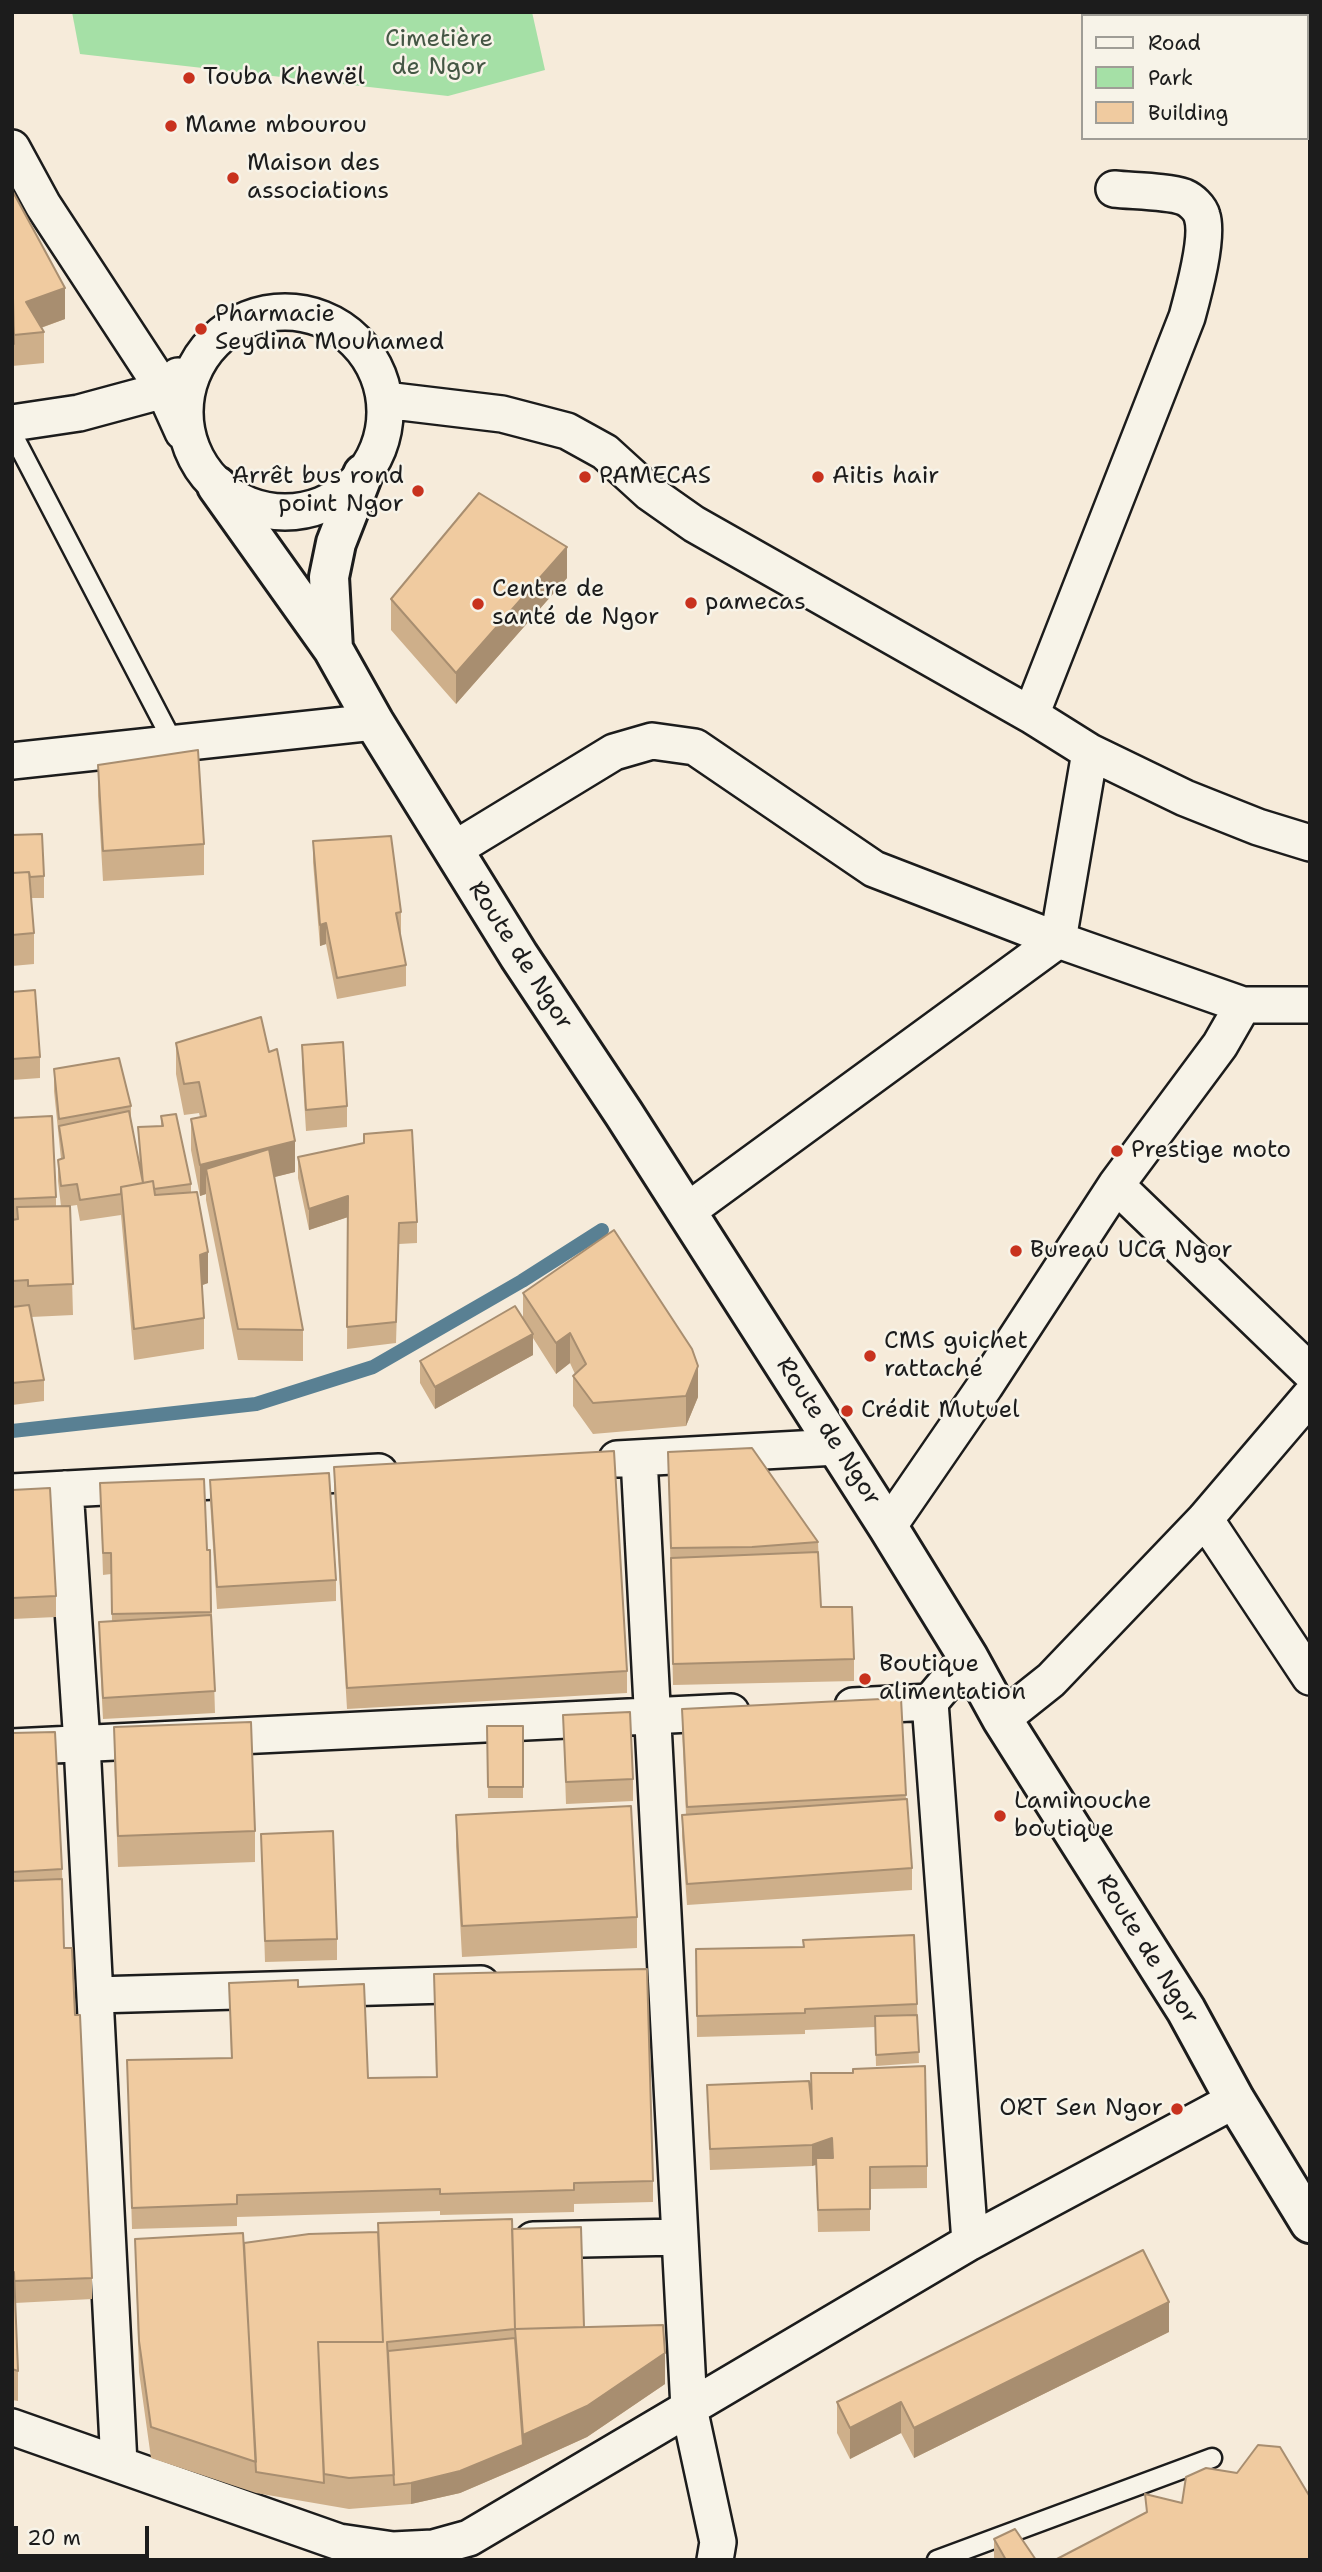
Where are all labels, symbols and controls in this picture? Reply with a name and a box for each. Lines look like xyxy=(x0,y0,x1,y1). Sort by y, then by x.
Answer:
legend xyxy=(1080,14,1308,140)
park label: Cimetière de Ngor xyxy=(385,26,493,82)
text: Road xyxy=(1148,29,1201,57)
place label: Touba Khewël xyxy=(203,64,365,92)
text: Park xyxy=(1148,64,1193,92)
marker: Touba Khewël xyxy=(181,70,197,86)
text: Building xyxy=(1148,99,1228,127)
place label: Mame mbourou xyxy=(185,112,367,140)
marker: Mame mbourou xyxy=(163,118,179,134)
place label: Maison des associations xyxy=(247,150,389,206)
marker: Maison des associations xyxy=(225,170,241,186)
place label: Pharmacie Seydina Mouhamed xyxy=(215,301,444,357)
marker: Pharmacie Seydina Mouhamed xyxy=(193,321,209,337)
place label: Arrêt bus rond point Ngor xyxy=(232,463,404,519)
place label: PAMECAS xyxy=(599,463,711,491)
place label: Aitis hair xyxy=(832,463,939,491)
marker: PAMECAS xyxy=(577,469,593,485)
marker: Aitis hair xyxy=(810,469,826,485)
marker: Arrêt bus rond point Ngor xyxy=(410,483,426,499)
place label: Centre de santé de Ngor xyxy=(492,576,659,632)
place label: pamecas xyxy=(705,589,806,617)
marker: pamecas xyxy=(683,595,699,611)
marker: Centre de santé de Ngor xyxy=(470,596,486,612)
street label: Route de Ngor xyxy=(461,877,579,1035)
place label: Prestige moto xyxy=(1131,1137,1291,1165)
marker: Prestige moto xyxy=(1109,1143,1125,1159)
place label: Bureau UCG Ngor xyxy=(1030,1237,1233,1265)
marker: Bureau UCG Ngor xyxy=(1008,1243,1024,1259)
place label: CMS guichet rattaché xyxy=(884,1328,1028,1384)
marker: CMS guichet rattaché xyxy=(862,1348,878,1364)
street label: Route de Ngor xyxy=(769,1353,887,1511)
place label: Crédit Mutuel xyxy=(861,1397,1019,1425)
marker: Crédit Mutuel xyxy=(839,1403,855,1419)
place label: Boutique alimentation xyxy=(879,1651,1026,1707)
marker: Boutique alimentation xyxy=(857,1671,873,1687)
place label: Laminouche boutique xyxy=(1014,1788,1152,1844)
marker: Laminouche boutique xyxy=(992,1808,1008,1824)
street label: Route de Ngor xyxy=(1090,1870,1204,2030)
place label: ORT Sen Ngor xyxy=(999,2095,1163,2123)
marker: ORT Sen Ngor xyxy=(1169,2101,1185,2117)
scale bar xyxy=(18,2512,152,2556)
text: 20 m xyxy=(27,2524,81,2552)

